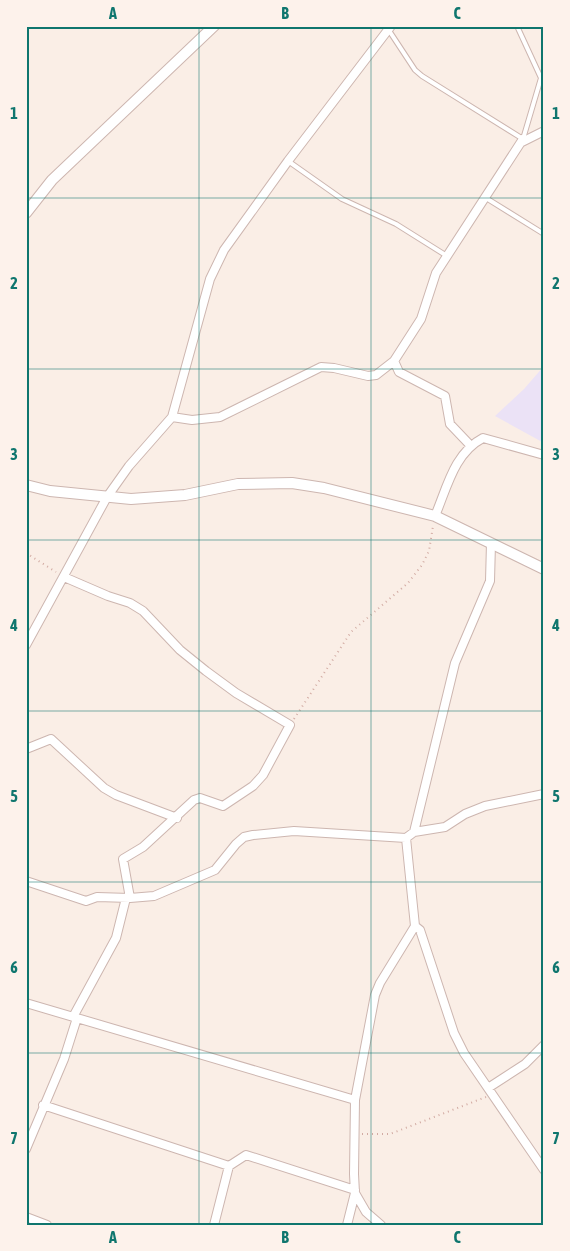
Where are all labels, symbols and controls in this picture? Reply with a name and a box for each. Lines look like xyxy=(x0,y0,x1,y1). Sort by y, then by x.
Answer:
text: A xyxy=(108,4,117,22)
text: B xyxy=(281,4,289,22)
text: C xyxy=(453,4,461,22)
text: 1 xyxy=(10,104,18,122)
text: 1 xyxy=(552,104,560,122)
text: 2 xyxy=(10,274,18,292)
text: 2 xyxy=(552,274,560,292)
text: 3 xyxy=(10,445,18,463)
text: 3 xyxy=(552,445,560,463)
text: 4 xyxy=(9,616,18,634)
text: 4 xyxy=(551,616,560,634)
text: 5 xyxy=(10,787,18,805)
text: 5 xyxy=(552,787,560,805)
text: 6 xyxy=(10,958,18,976)
text: 6 xyxy=(552,958,560,976)
text: 7 xyxy=(10,1129,18,1147)
text: 7 xyxy=(552,1129,560,1147)
text: A xyxy=(108,1228,117,1246)
text: B xyxy=(281,1228,289,1246)
text: C xyxy=(453,1228,461,1246)

